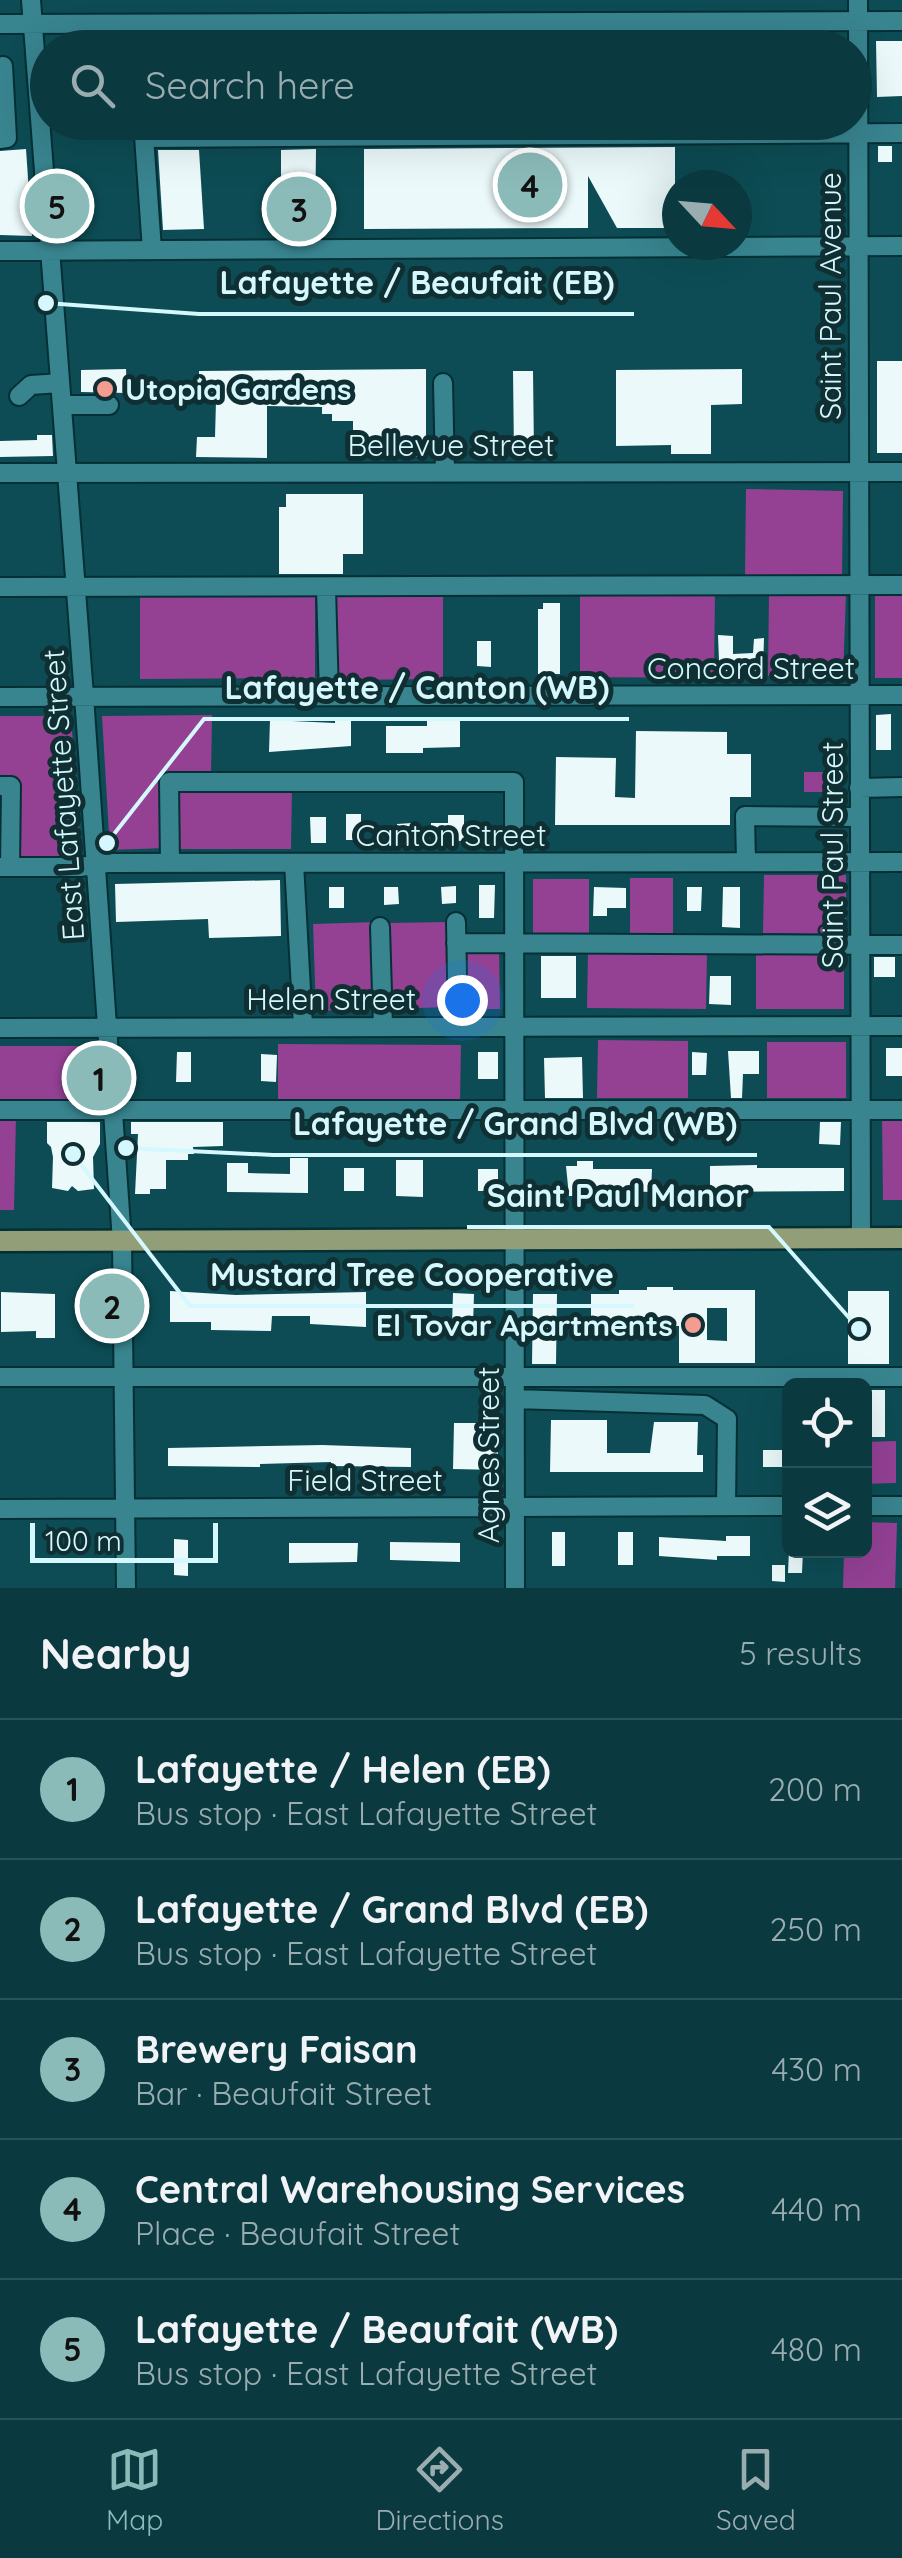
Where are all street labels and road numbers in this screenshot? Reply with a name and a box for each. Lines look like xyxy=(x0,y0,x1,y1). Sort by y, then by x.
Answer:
street label: Saint Paul Avenue xyxy=(811,172,849,420)
street label: Bellevue Street xyxy=(348,426,554,464)
street label: East Lafayette Street xyxy=(34,648,92,942)
street label: Concord Street xyxy=(647,649,855,687)
street label: Saint Paul Street xyxy=(813,742,851,968)
street label: Canton Street xyxy=(356,816,546,854)
street label: Helen Street xyxy=(246,980,416,1018)
street label: Agnes Street xyxy=(469,1367,507,1543)
street label: Field Street xyxy=(287,1461,443,1499)

